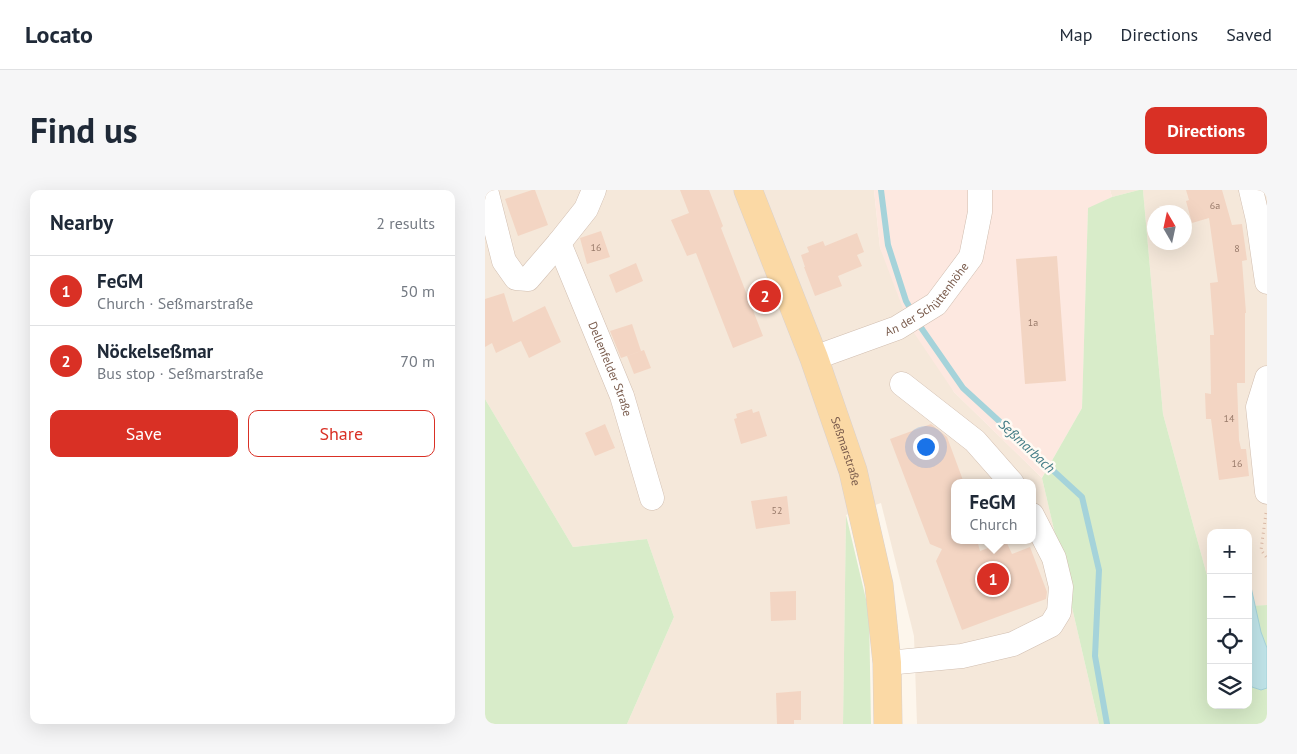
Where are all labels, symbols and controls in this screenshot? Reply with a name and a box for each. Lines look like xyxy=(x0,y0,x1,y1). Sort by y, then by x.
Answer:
text: Locato xyxy=(25,19,93,50)
text: Map xyxy=(1060,23,1092,46)
text: Directions xyxy=(1120,23,1198,46)
text: Saved xyxy=(1226,23,1272,46)
text: Find us xyxy=(30,107,138,153)
button: Directions xyxy=(1145,107,1267,154)
house number: 6a xyxy=(1210,199,1220,212)
north arrow xyxy=(1147,205,1192,250)
text: Nearby xyxy=(50,209,113,236)
text: 2 results xyxy=(376,213,435,233)
house number: 16 xyxy=(591,241,601,254)
house number: 8 xyxy=(1234,242,1240,255)
street label: An der Schüttenhöhe xyxy=(883,259,971,339)
text: FeGM xyxy=(97,269,143,293)
pin: 2 xyxy=(749,277,781,315)
text: 1 xyxy=(61,281,71,301)
text: 50 m xyxy=(400,281,435,301)
text: Church · Seßmarstraße xyxy=(97,293,253,313)
house number: 1a xyxy=(1028,316,1038,329)
street label: Dellenfelder Straße xyxy=(585,319,636,418)
text: Nöckelseßmar xyxy=(97,339,213,363)
text: 2 xyxy=(61,351,71,371)
text: 70 m xyxy=(400,351,435,371)
text: Bus stop · Seßmarstraße xyxy=(97,363,264,383)
button: Save xyxy=(50,410,238,457)
button: Share xyxy=(248,410,435,457)
house number: 14 xyxy=(1224,412,1235,425)
street label: Seßmarstraße xyxy=(828,415,864,487)
water label: Seßmarbach xyxy=(995,415,1059,477)
your location xyxy=(913,434,939,460)
house number: 16 xyxy=(1232,457,1242,470)
popup xyxy=(951,479,1036,544)
text: FeGM xyxy=(970,490,1016,514)
house number: 52 xyxy=(772,504,782,517)
text: Church xyxy=(970,514,1017,534)
map controls xyxy=(1207,529,1252,709)
button: + xyxy=(1207,529,1252,574)
pin: 1 xyxy=(977,560,1009,598)
button: − xyxy=(1207,574,1252,619)
button: locate xyxy=(1207,619,1252,664)
button: layers xyxy=(1207,664,1252,709)

